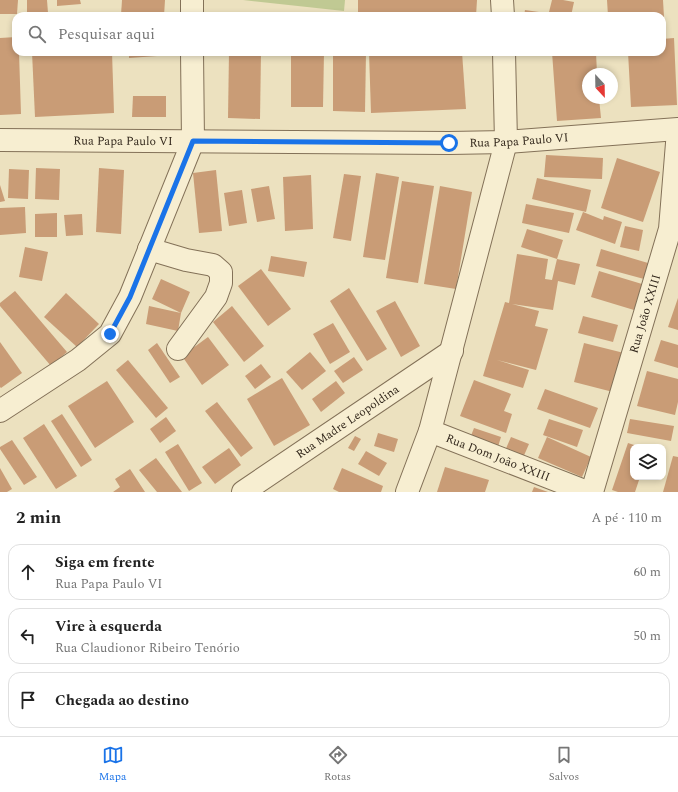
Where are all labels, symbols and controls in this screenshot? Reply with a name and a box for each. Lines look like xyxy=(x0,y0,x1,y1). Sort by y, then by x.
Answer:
search box xyxy=(12,12,666,56)
icon: search xyxy=(26,23,48,45)
text: Pesquisar aqui xyxy=(58,23,155,46)
north arrow xyxy=(582,68,618,104)
street label: Rua Papa Paulo VI xyxy=(469,128,569,153)
street label: Rua Papa Paulo VI xyxy=(73,131,173,151)
route start xyxy=(440,134,458,152)
street label: Rua João XXIII xyxy=(625,272,666,356)
route end xyxy=(101,325,119,343)
street label: Rua Madre Leopoldina xyxy=(292,380,403,464)
street label: Rua Dom João XXIII xyxy=(443,429,553,487)
map controls xyxy=(630,444,666,480)
button: layers xyxy=(630,444,666,480)
text: 2 min xyxy=(16,505,61,531)
text: A pé · 110 m xyxy=(592,508,662,528)
text: Siga em frente xyxy=(55,551,155,574)
icon: ahead xyxy=(17,561,39,583)
text: 60 m xyxy=(634,562,661,582)
text: Rua Papa Paulo VI xyxy=(55,574,162,594)
text: Vire à esquerda xyxy=(55,615,162,638)
icon: left xyxy=(17,625,39,647)
text: 50 m xyxy=(634,626,661,646)
text: Rua Claudionor Ribeiro Tenório xyxy=(55,638,240,658)
icon: arrive xyxy=(17,689,39,711)
text: Chegada ao destino xyxy=(55,689,189,712)
tab: Mapa xyxy=(99,744,126,785)
tab: Rotas xyxy=(324,744,351,785)
tab: Salvos xyxy=(549,744,579,785)

